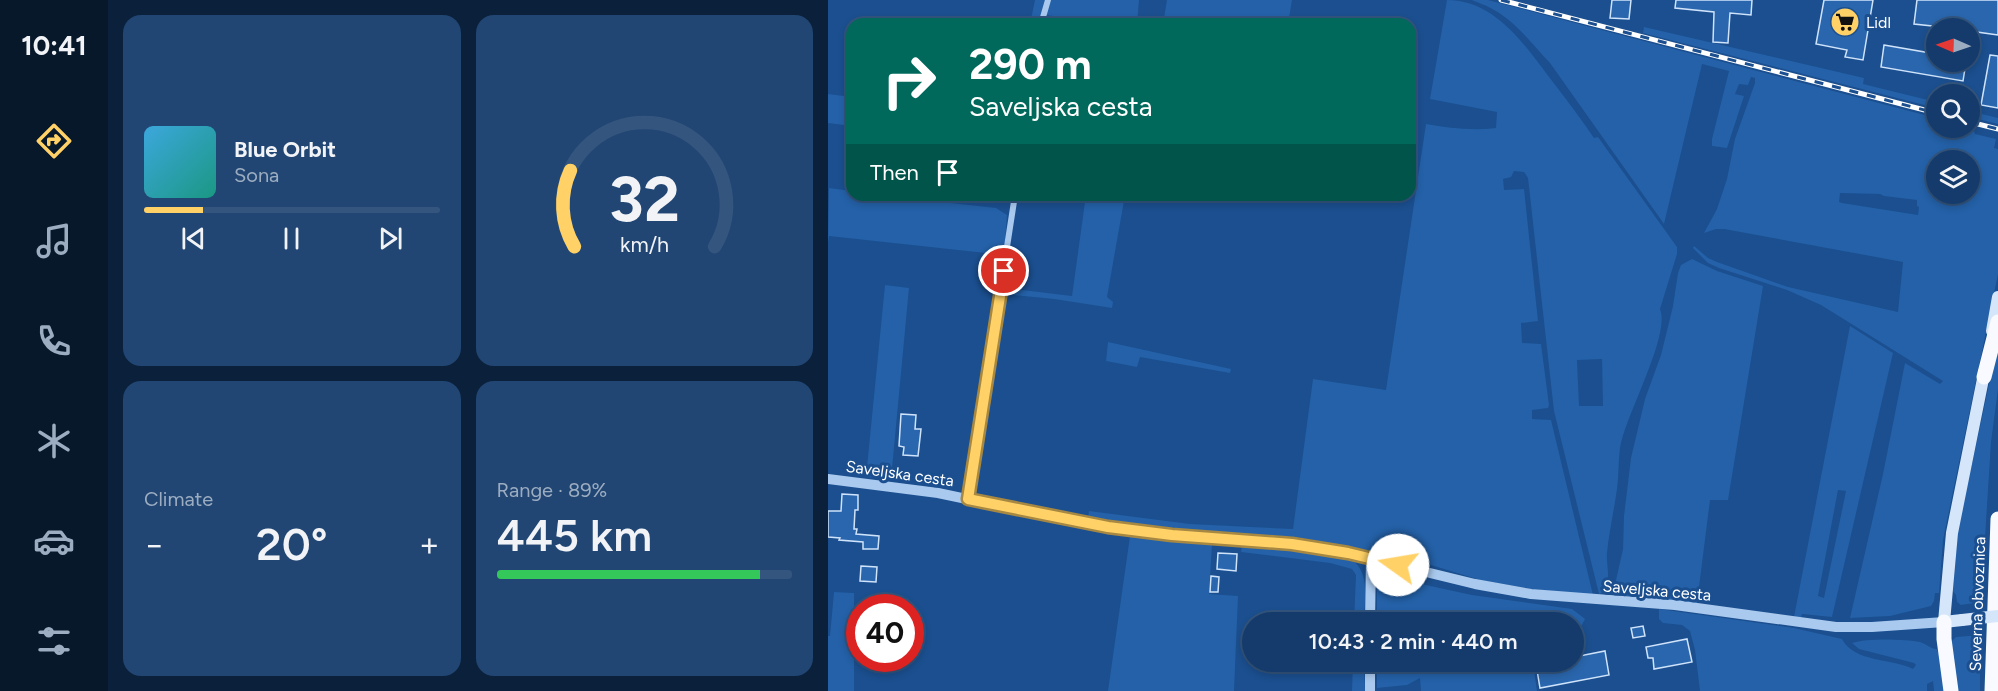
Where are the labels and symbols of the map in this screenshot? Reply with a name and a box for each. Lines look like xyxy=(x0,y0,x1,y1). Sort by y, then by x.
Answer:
supermarket icon: Lidl xyxy=(1829,6,1861,38)
place label: Lidl xyxy=(1866,13,1891,32)
north arrow xyxy=(1926,18,1980,72)
pin xyxy=(978,245,1029,296)
street label: Saveljska cesta xyxy=(845,457,955,490)
position arrow xyxy=(1366,533,1430,597)
street label: Severna obvoznica xyxy=(1966,536,1989,672)
street label: Saveljska cesta xyxy=(1602,576,1712,605)
speed limit sign: 40 xyxy=(846,594,924,672)

